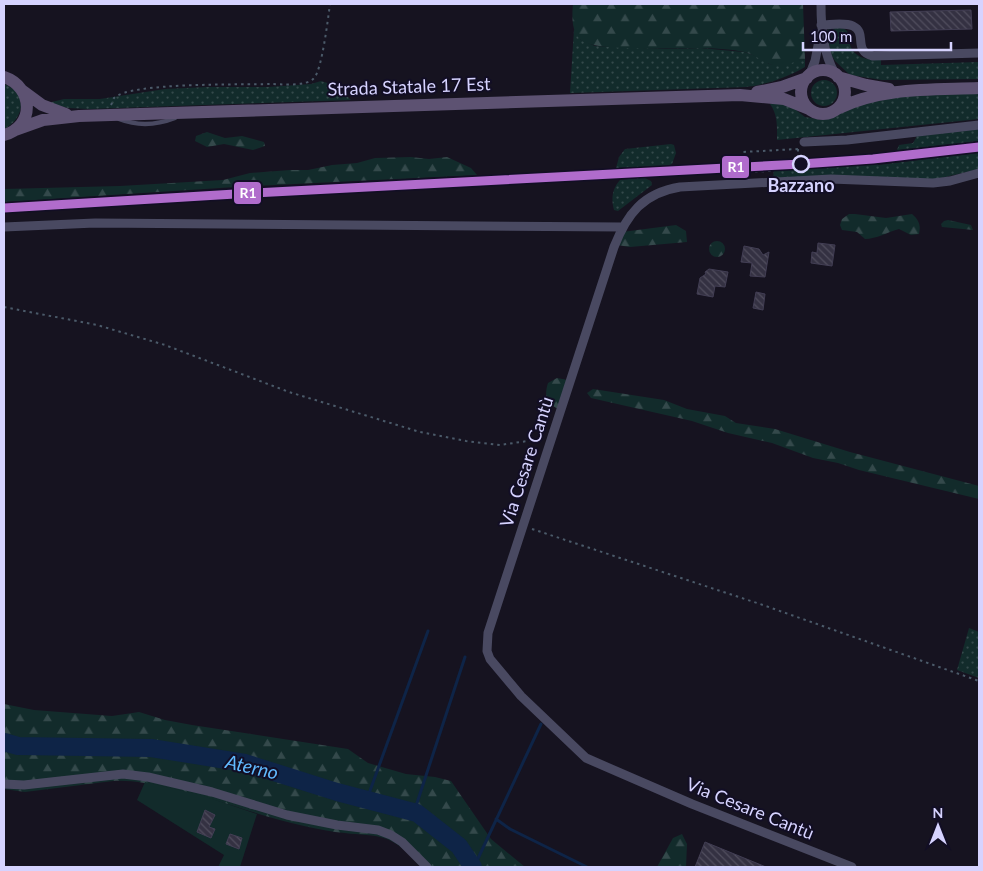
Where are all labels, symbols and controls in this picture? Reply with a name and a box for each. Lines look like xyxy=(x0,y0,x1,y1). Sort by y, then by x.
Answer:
scale bar xyxy=(803,20,950,52)
text: 100 m xyxy=(810,27,852,45)
street label: Strada Statale 17 Est xyxy=(327,72,491,100)
line badge: R1 xyxy=(721,155,750,179)
marker: Bazzano xyxy=(792,155,810,173)
text: R1 xyxy=(727,158,745,175)
place label: Bazzano xyxy=(767,174,835,196)
line badge: R1 xyxy=(233,181,262,205)
text: R1 xyxy=(239,184,257,201)
street label: Via Cesare Cantù xyxy=(495,394,557,530)
water label: Aterno xyxy=(223,749,281,784)
street label: Via Cesare Cantù xyxy=(683,772,817,844)
north arrow xyxy=(913,801,963,851)
text: N xyxy=(933,804,943,821)

